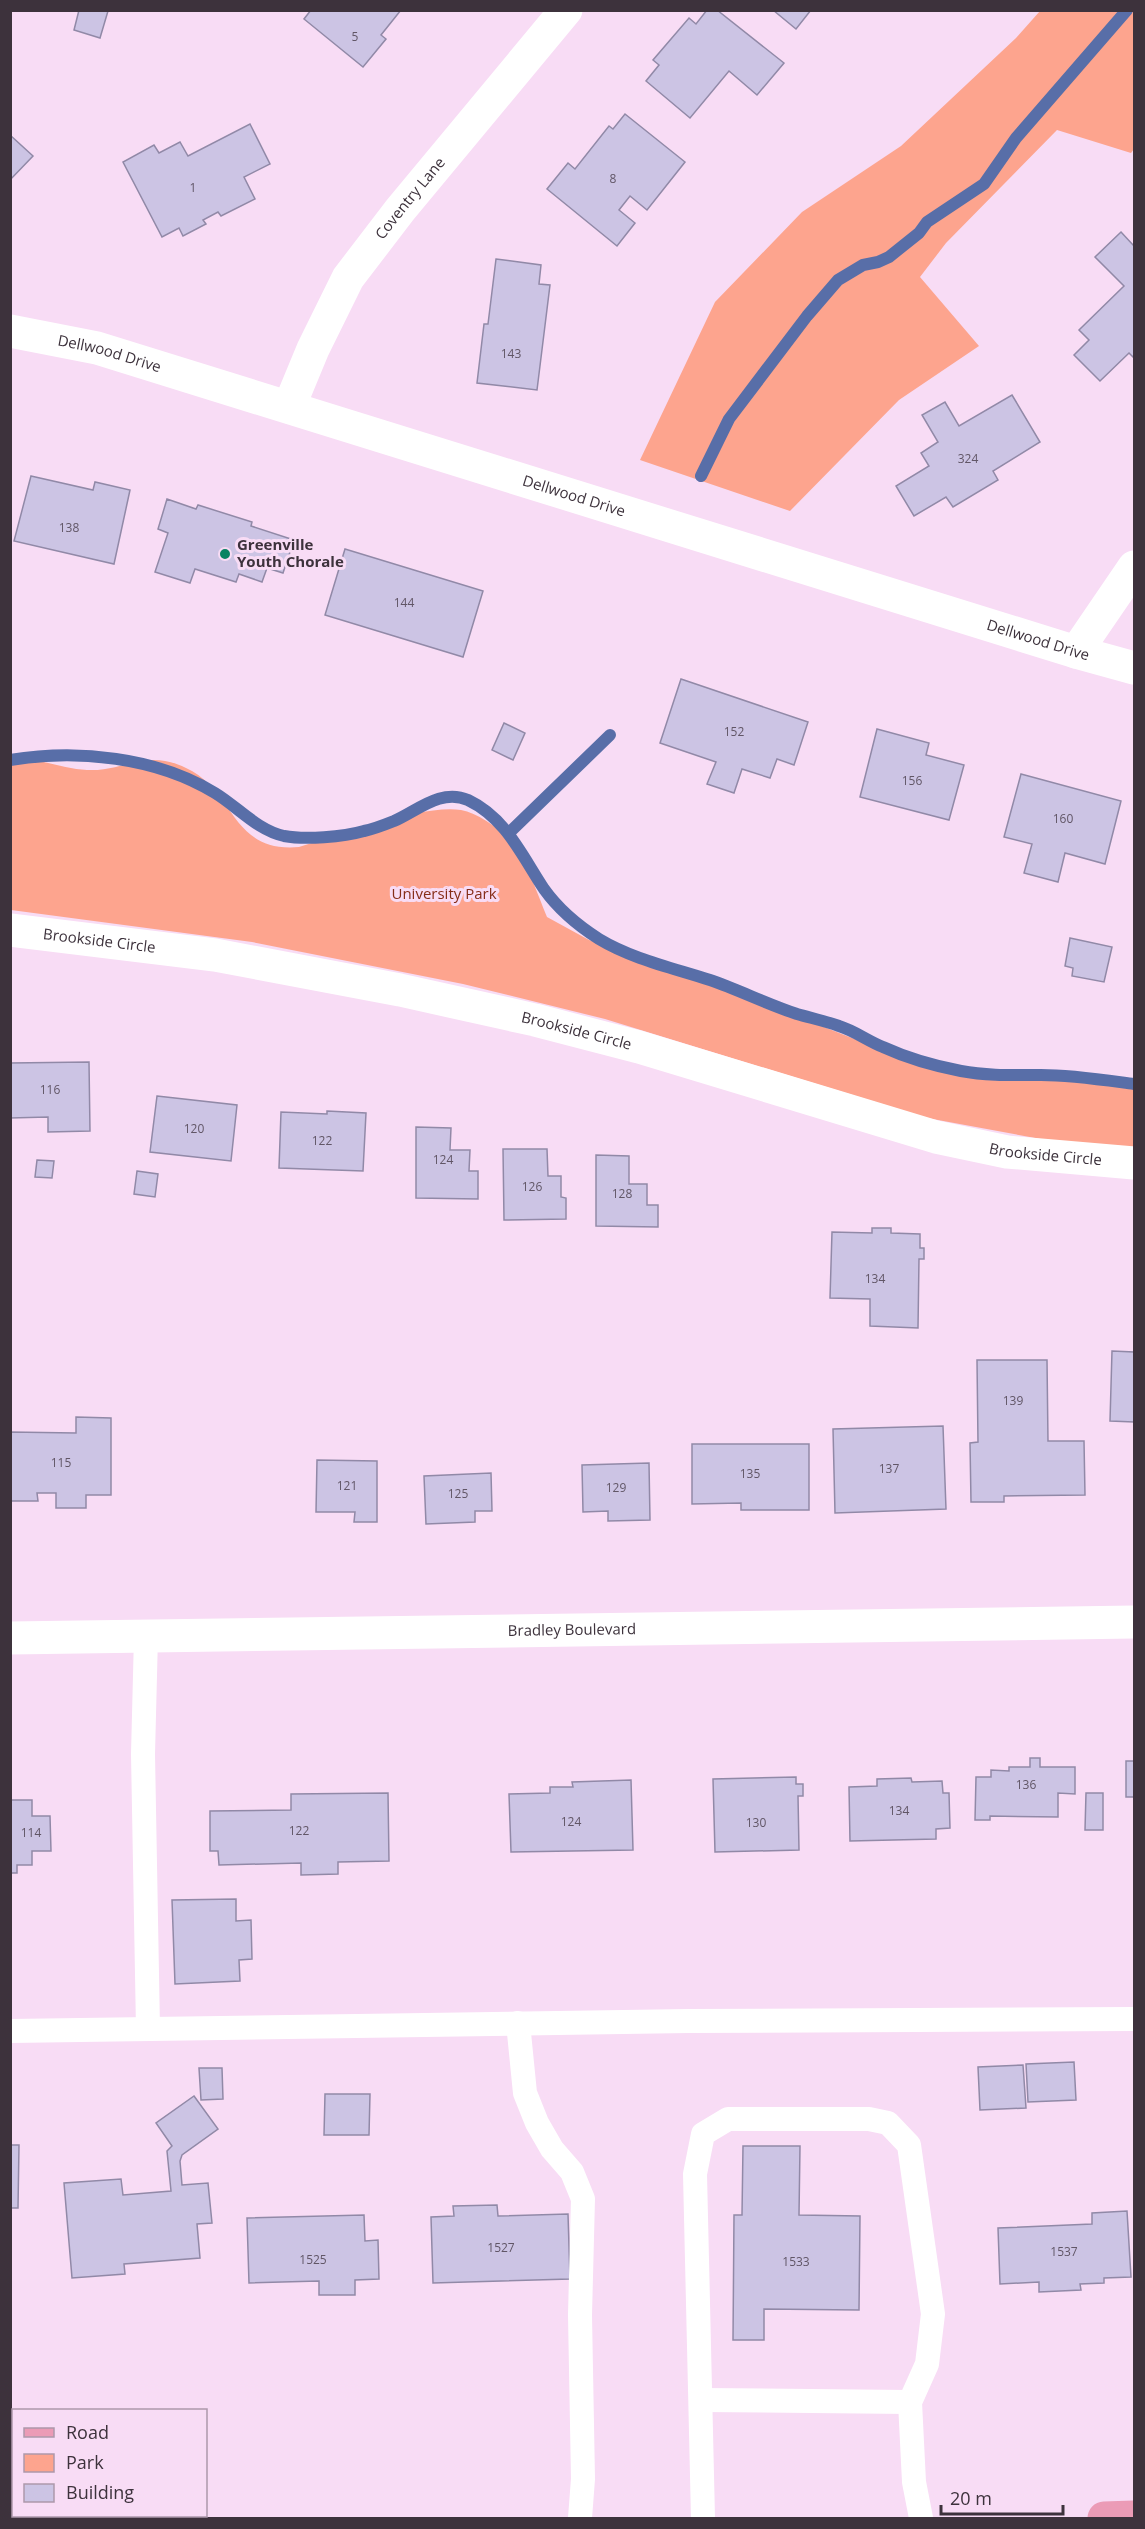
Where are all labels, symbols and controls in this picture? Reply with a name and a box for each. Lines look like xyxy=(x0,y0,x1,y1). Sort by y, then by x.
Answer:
house number: 5 xyxy=(352,28,359,45)
street label: Coventry Lane xyxy=(370,152,449,243)
house number: 8 xyxy=(610,170,617,187)
house number: 1 xyxy=(190,179,196,196)
street label: Dellwood Drive xyxy=(56,330,164,376)
house number: 143 xyxy=(501,345,521,362)
house number: 324 xyxy=(958,450,978,467)
street label: Dellwood Drive xyxy=(520,470,628,520)
house number: 138 xyxy=(59,519,79,536)
place label: Greenville Youth Chorale xyxy=(237,534,344,571)
marker: Greenville Youth Chorale xyxy=(218,547,232,561)
house number: 144 xyxy=(394,594,414,611)
street label: Dellwood Drive xyxy=(985,614,1092,664)
house number: 152 xyxy=(724,723,744,740)
house number: 156 xyxy=(902,772,922,789)
house number: 160 xyxy=(1053,810,1073,827)
park label: University Park xyxy=(391,883,497,903)
street label: Brookside Circle xyxy=(42,923,157,957)
street label: Brookside Circle xyxy=(520,1006,634,1054)
house number: 116 xyxy=(40,1081,60,1098)
house number: 120 xyxy=(184,1120,204,1137)
house number: 122 xyxy=(312,1132,332,1149)
street label: Brookside Circle xyxy=(988,1138,1103,1169)
house number: 124 xyxy=(433,1151,453,1168)
house number: 126 xyxy=(522,1178,542,1195)
house number: 128 xyxy=(612,1185,632,1202)
house number: 134 xyxy=(865,1270,885,1287)
house number: 139 xyxy=(1003,1392,1023,1409)
house number: 115 xyxy=(51,1454,71,1471)
house number: 137 xyxy=(879,1460,899,1477)
house number: 135 xyxy=(740,1465,760,1482)
house number: 121 xyxy=(337,1477,357,1494)
house number: 129 xyxy=(606,1479,626,1496)
house number: 125 xyxy=(448,1485,468,1502)
street label: Bradley Boulevard xyxy=(508,1618,636,1640)
house number: 136 xyxy=(1016,1776,1036,1793)
house number: 134 xyxy=(889,1802,909,1819)
house number: 124 xyxy=(561,1813,581,1830)
house number: 130 xyxy=(746,1814,766,1831)
house number: 122 xyxy=(289,1822,309,1839)
house number: 114 xyxy=(21,1824,41,1841)
house number: 1527 xyxy=(487,2239,515,2256)
house number: 1537 xyxy=(1050,2243,1078,2260)
house number: 1525 xyxy=(299,2251,327,2268)
house number: 1533 xyxy=(782,2253,810,2270)
legend xyxy=(12,2409,207,2517)
text: Road xyxy=(66,2420,109,2444)
text: Park xyxy=(66,2450,104,2474)
scale bar xyxy=(941,2478,1062,2516)
text: Building xyxy=(66,2480,134,2504)
text: 20 m xyxy=(950,2486,992,2510)

